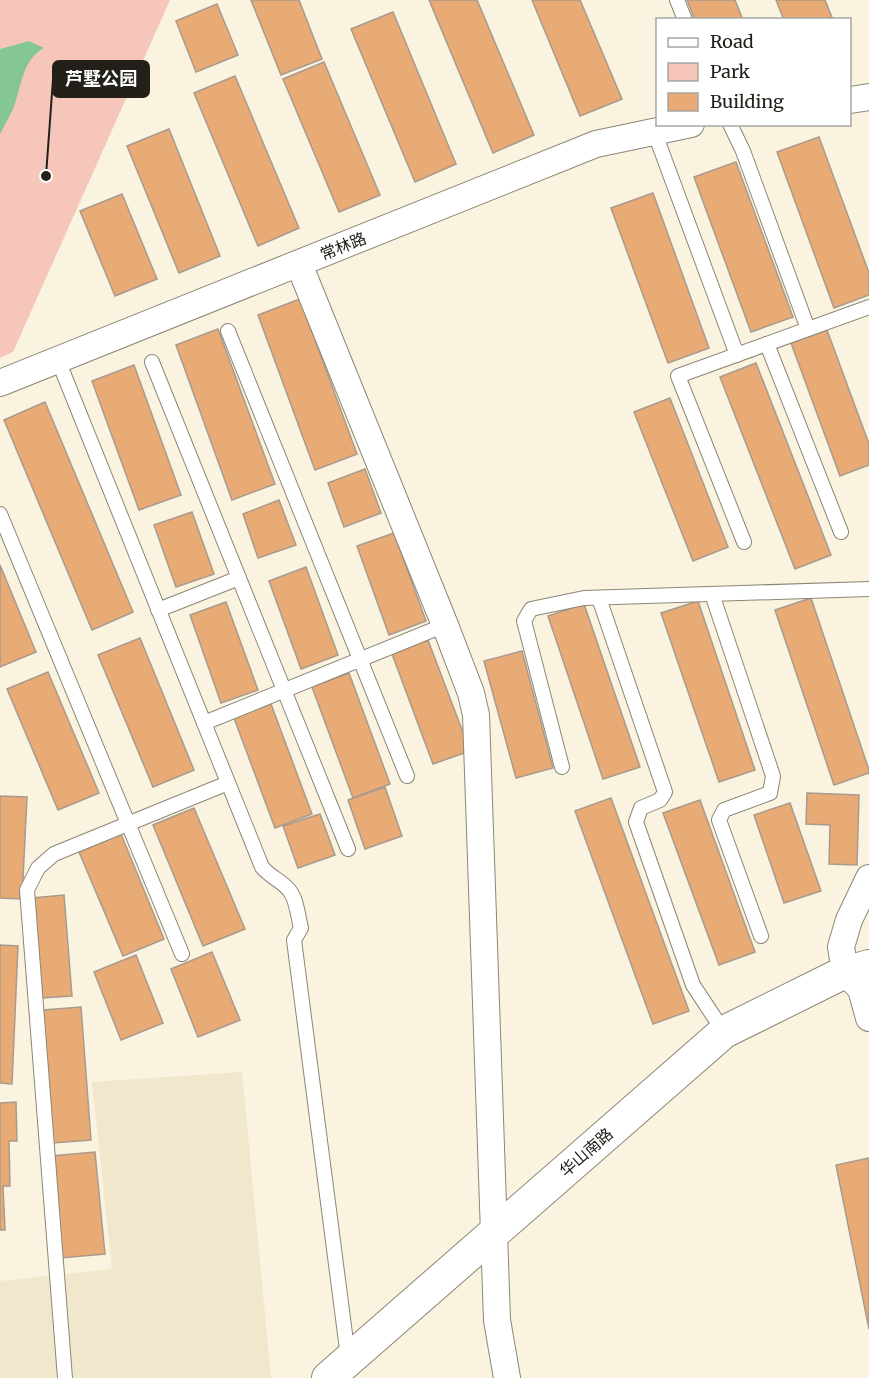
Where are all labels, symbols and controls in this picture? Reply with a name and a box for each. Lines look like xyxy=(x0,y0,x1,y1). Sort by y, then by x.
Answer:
legend xyxy=(656,18,851,126)
text: Road xyxy=(710,30,754,53)
text: Park xyxy=(710,60,751,83)
callout: 芦墅公园 xyxy=(53,61,149,97)
text: 芦墅公园 xyxy=(65,67,137,90)
text: Building xyxy=(710,90,784,113)
street label: 常林路 xyxy=(317,228,369,264)
street label: 华山南路 xyxy=(555,1123,617,1181)

